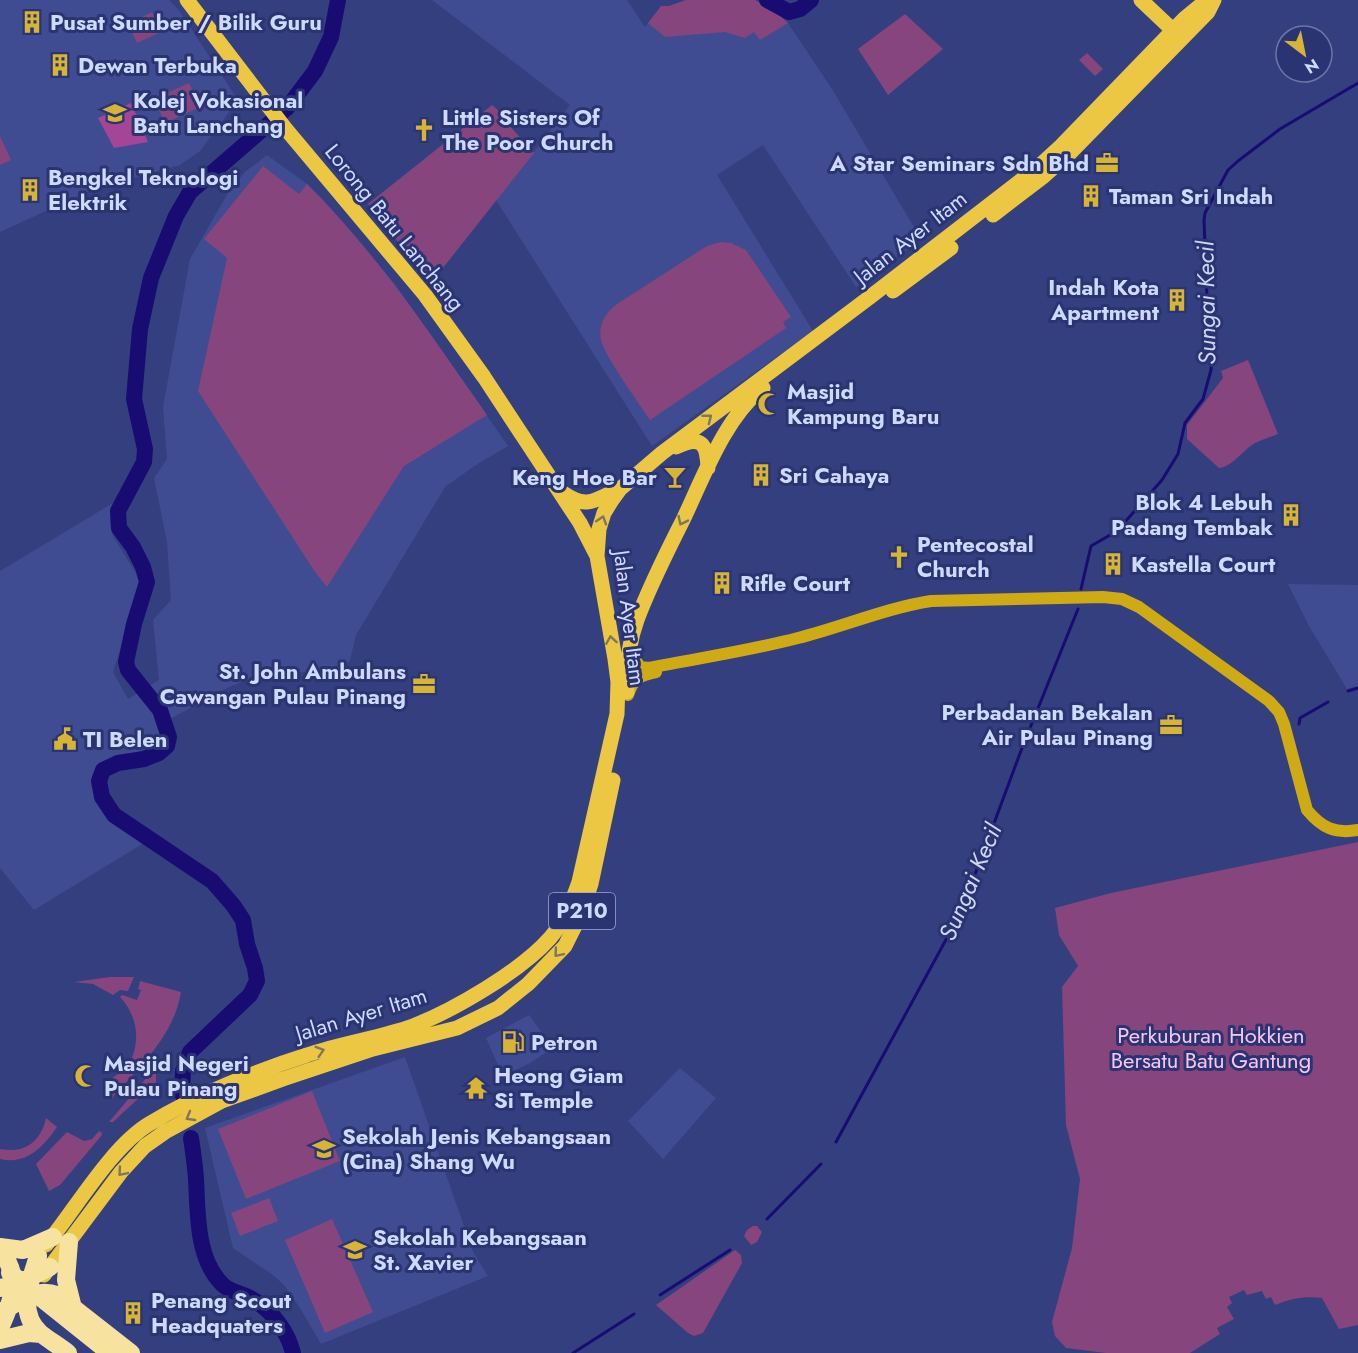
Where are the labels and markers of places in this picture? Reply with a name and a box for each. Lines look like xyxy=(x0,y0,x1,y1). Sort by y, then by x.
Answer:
place label: Pusat Sumber / Bilik Guru xyxy=(50,6,322,38)
building icon: Pusat Sumber / Bilik Guru xyxy=(19,9,45,35)
place label: Dewan Terbuka xyxy=(78,49,237,81)
building icon: Dewan Terbuka xyxy=(47,52,73,78)
place label: Kolej Vokasional Batu Lanchang xyxy=(133,84,303,141)
school or university icon: Kolej Vokasional Batu Lanchang xyxy=(102,100,128,126)
place label: Little Sisters Of The Poor Church xyxy=(442,101,613,158)
church icon: Little Sisters Of The Poor Church xyxy=(411,117,437,143)
place label: A Star Seminars Sdn Bhd xyxy=(829,147,1089,179)
office icon: A Star Seminars Sdn Bhd xyxy=(1094,150,1120,176)
place label: Bengkel Teknologi Elektrik xyxy=(48,161,238,218)
building icon: Bengkel Teknologi Elektrik xyxy=(17,177,43,203)
place label: Taman Sri Indah xyxy=(1109,180,1273,212)
building icon: Taman Sri Indah xyxy=(1078,183,1104,209)
place label: Indah Kota Apartment xyxy=(1048,271,1159,328)
building icon: Indah Kota Apartment xyxy=(1164,287,1190,313)
place label: Masjid Kampung Baru xyxy=(787,375,939,432)
mosque icon: Masjid Kampung Baru xyxy=(756,391,782,417)
place label: Sri Cahaya xyxy=(779,459,889,491)
place label: Keng Hoe Bar xyxy=(512,461,657,493)
building icon: Sri Cahaya xyxy=(748,462,774,488)
bar icon: Keng Hoe Bar xyxy=(662,464,688,490)
place label: Blok 4 Lebuh Padang Tembak xyxy=(1111,486,1273,543)
building icon: Blok 4 Lebuh Padang Tembak xyxy=(1278,502,1304,528)
place label: Pentecostal Church xyxy=(917,528,1034,585)
church icon: Pentecostal Church xyxy=(886,544,912,570)
place label: Kastella Court xyxy=(1131,548,1275,580)
building icon: Kastella Court xyxy=(1100,551,1126,577)
place label: Rifle Court xyxy=(740,567,850,599)
building icon: Rifle Court xyxy=(709,570,735,596)
place label: St. John Ambulans Cawangan Pulau Pinang xyxy=(160,655,406,712)
office icon: St. John Ambulans Cawangan Pulau Pinang xyxy=(411,671,437,697)
place label: Perbadanan Bekalan Air Pulau Pinang xyxy=(941,696,1153,753)
office icon: Perbadanan Bekalan Air Pulau Pinang xyxy=(1158,712,1184,738)
place label: TI Belen xyxy=(83,723,167,755)
public building icon: TI Belen xyxy=(52,726,78,752)
place label: Petron xyxy=(531,1026,598,1058)
fuel station icon: Petron xyxy=(500,1029,526,1055)
place label: Masjid Negeri Pulau Pinang xyxy=(104,1047,249,1104)
place label: Heong Giam Si Temple xyxy=(494,1059,623,1116)
mosque icon: Masjid Negeri Pulau Pinang xyxy=(73,1063,99,1089)
temple icon: Heong Giam Si Temple xyxy=(463,1075,489,1101)
place label: Sekolah Jenis Kebangsaan (Cina) Shang Wu xyxy=(342,1120,611,1177)
school or university icon: Sekolah Jenis Kebangsaan (Cina) Shang Wu xyxy=(311,1136,337,1162)
place label: Sekolah Kebangsaan St. Xavier xyxy=(373,1221,587,1278)
school or university icon: Sekolah Kebangsaan St. Xavier xyxy=(342,1237,368,1263)
place label: Penang Scout Headquaters xyxy=(151,1284,291,1341)
building icon: Penang Scout Headquaters xyxy=(120,1300,146,1326)

